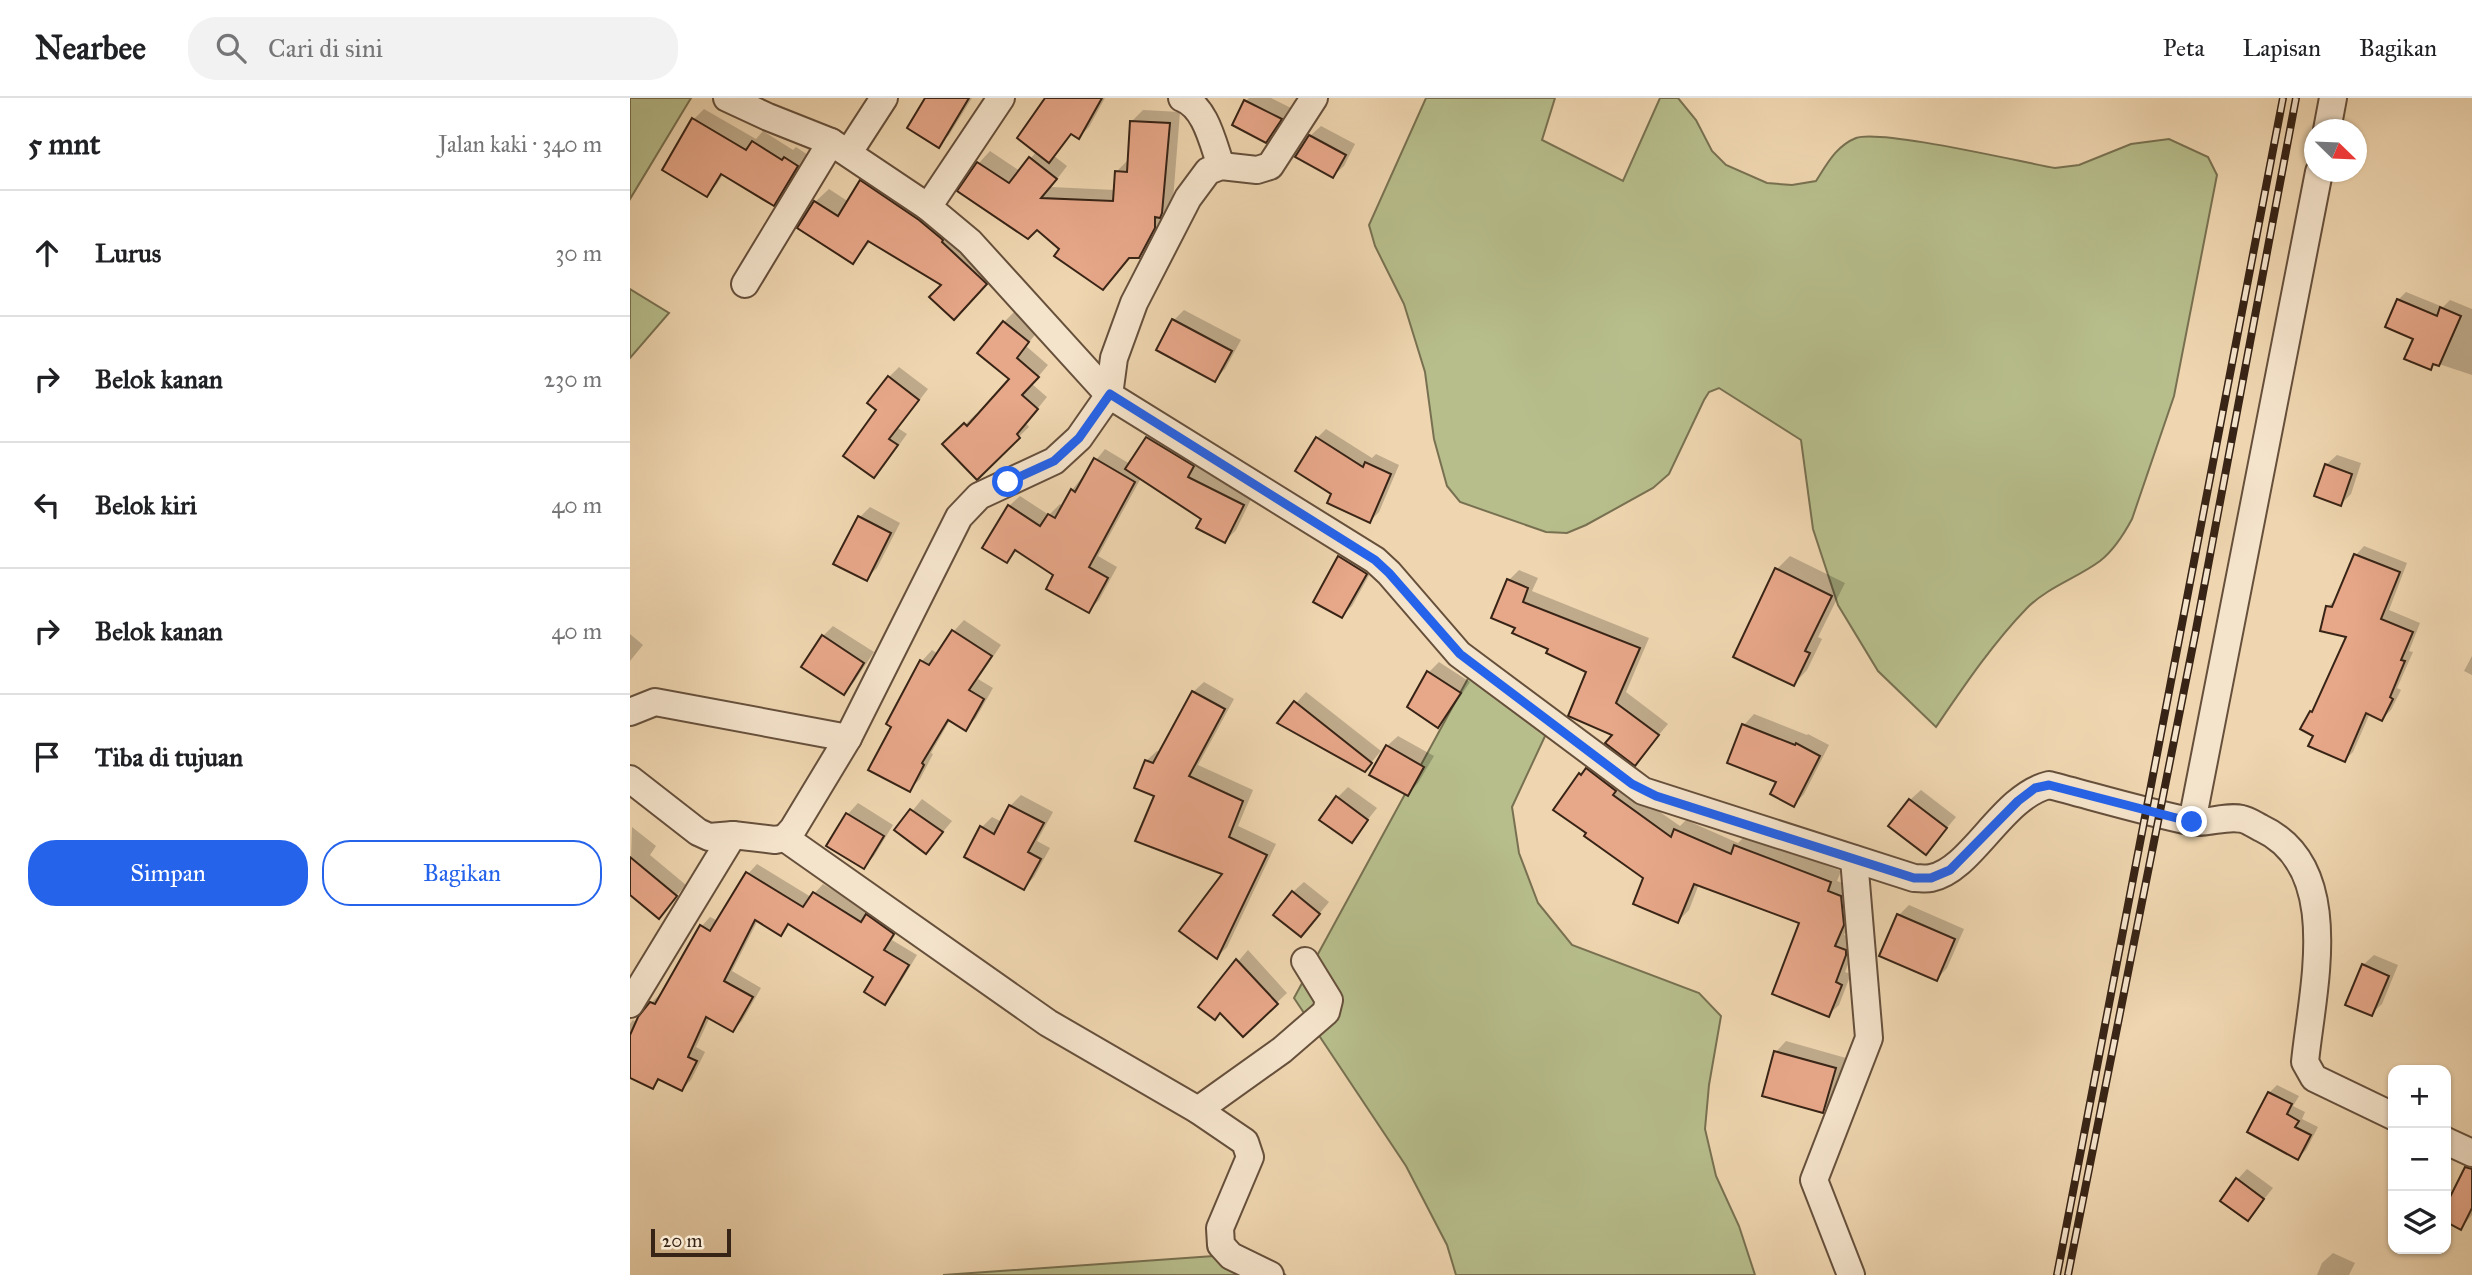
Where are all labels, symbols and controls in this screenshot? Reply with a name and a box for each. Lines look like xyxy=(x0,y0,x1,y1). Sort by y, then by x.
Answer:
search box xyxy=(188,17,678,80)
text: Nearbee xyxy=(35,28,146,68)
icon: search xyxy=(212,29,250,67)
text: Cari di sini xyxy=(268,32,383,64)
text: Peta xyxy=(2163,33,2205,63)
text: Lapisan xyxy=(2243,33,2321,63)
text: Bagikan xyxy=(2359,33,2437,63)
north arrow xyxy=(2304,119,2367,182)
text: 5 mnt xyxy=(28,126,100,162)
text: Jalan kaki · 340 m xyxy=(438,130,602,158)
icon: ahead xyxy=(28,234,66,272)
text: Lurus xyxy=(95,237,161,269)
text: 30 m xyxy=(555,239,602,267)
icon: right xyxy=(28,360,66,398)
text: Belok kanan xyxy=(95,363,223,395)
text: 230 m xyxy=(544,365,602,393)
route start xyxy=(992,466,1023,497)
icon: left xyxy=(28,486,66,524)
text: Belok kiri xyxy=(95,489,197,521)
text: 40 m xyxy=(552,491,602,519)
icon: right xyxy=(28,612,66,650)
text: Belok kanan xyxy=(95,615,223,647)
text: 40 m xyxy=(552,617,602,645)
icon: arrive xyxy=(28,738,66,776)
text: Tiba di tujuan xyxy=(95,741,243,773)
route end xyxy=(2176,806,2207,837)
button: Simpan xyxy=(28,840,308,906)
button: Bagikan xyxy=(322,840,602,906)
map controls xyxy=(2388,1065,2451,1254)
button: + xyxy=(2388,1065,2451,1128)
button: − xyxy=(2388,1128,2451,1191)
button: layers xyxy=(2388,1191,2451,1254)
scale bar xyxy=(651,1226,732,1258)
text: 20 m xyxy=(662,1229,703,1252)

